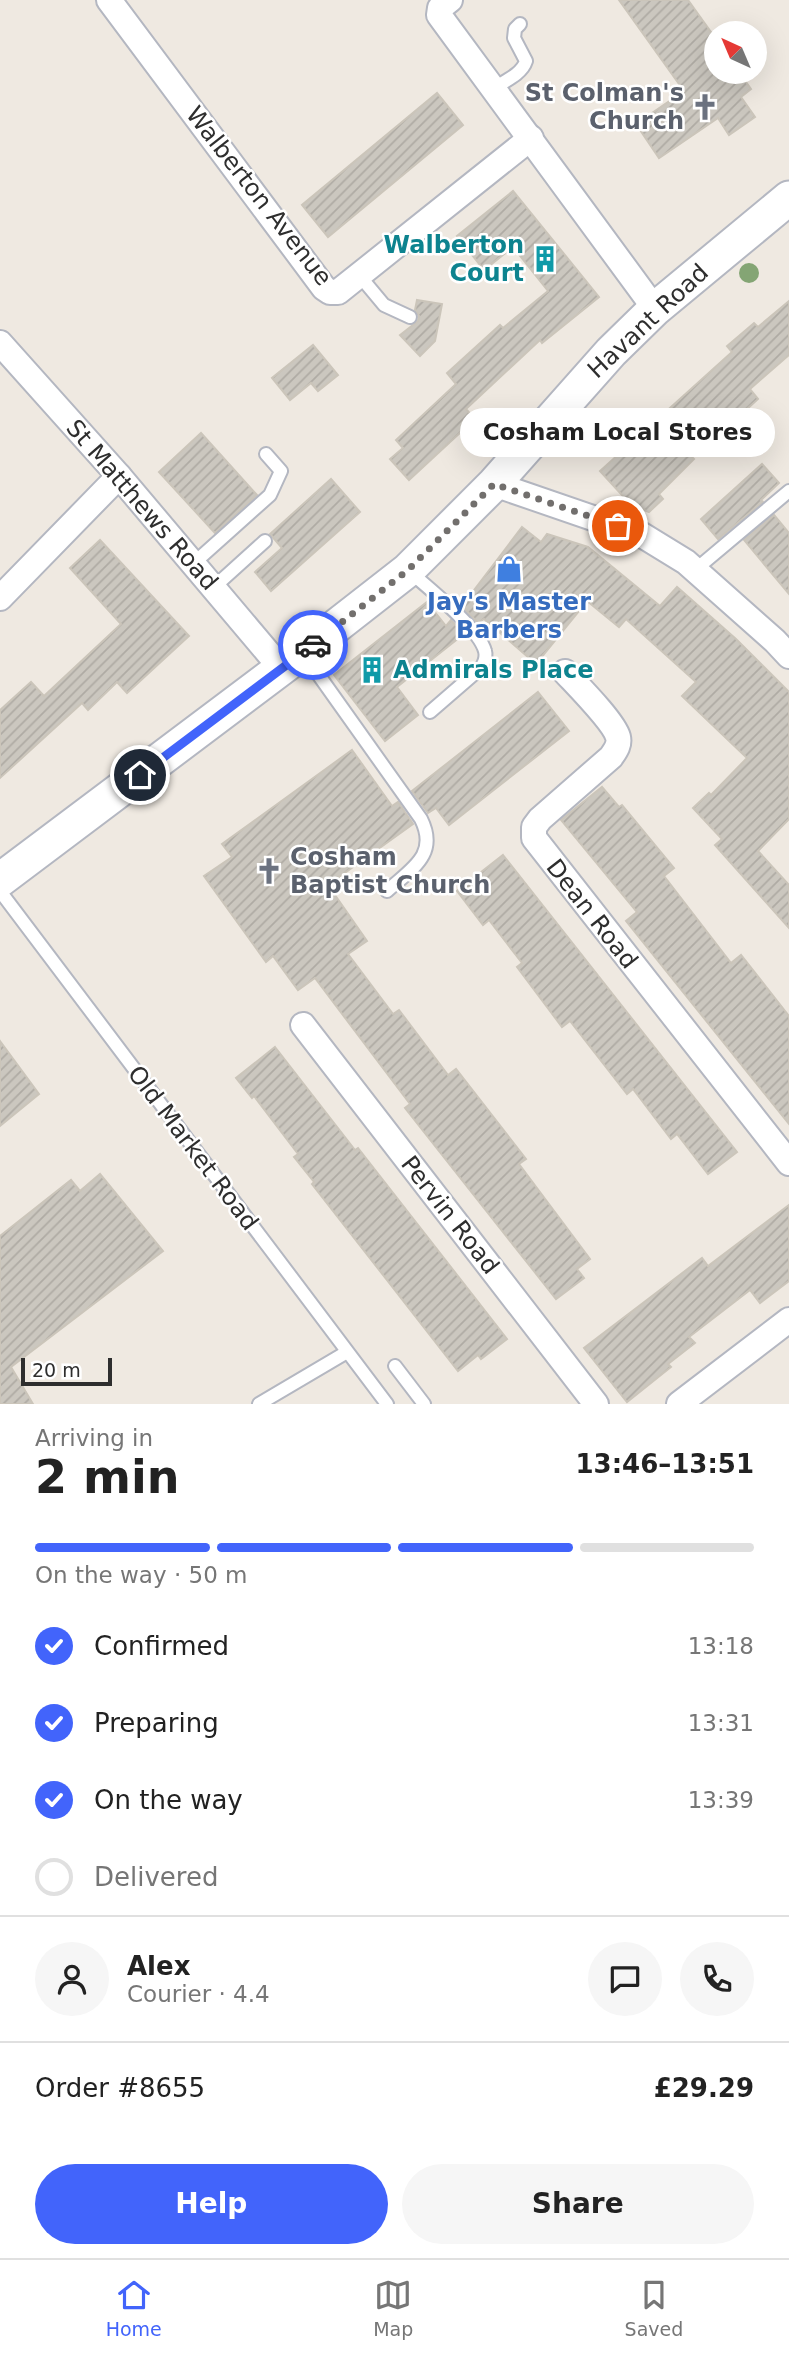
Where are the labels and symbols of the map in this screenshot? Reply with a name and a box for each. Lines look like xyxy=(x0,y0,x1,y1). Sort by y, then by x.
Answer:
north arrow xyxy=(704,21,766,84)
place label: St Colman's Church xyxy=(525,79,684,135)
church icon: St Colman's Church xyxy=(690,92,720,122)
street label: Walberton Avenue xyxy=(180,101,338,291)
place label: Walberton Court xyxy=(384,231,524,287)
building icon: Walberton Court xyxy=(530,244,560,274)
street label: Havant Road xyxy=(582,258,714,384)
callout: Cosham Local Stores xyxy=(461,407,776,456)
street label: St Matthews Road xyxy=(60,414,224,596)
pin xyxy=(588,496,648,556)
shop icon: Jay's Master Barbers xyxy=(494,554,524,584)
place label: Jay's Master Barbers xyxy=(425,588,591,644)
courier xyxy=(278,610,348,680)
building icon: Admirals Place xyxy=(357,655,387,685)
place label: Admirals Place xyxy=(393,656,593,684)
pin xyxy=(110,745,170,805)
place label: Cosham Baptist Church xyxy=(290,843,490,899)
street label: Dean Road xyxy=(541,854,643,974)
church icon: Cosham Baptist Church xyxy=(254,856,284,886)
street label: Old Market Road xyxy=(122,1060,264,1236)
street label: Pervin Road xyxy=(395,1150,505,1280)
scale bar xyxy=(21,1355,112,1387)

